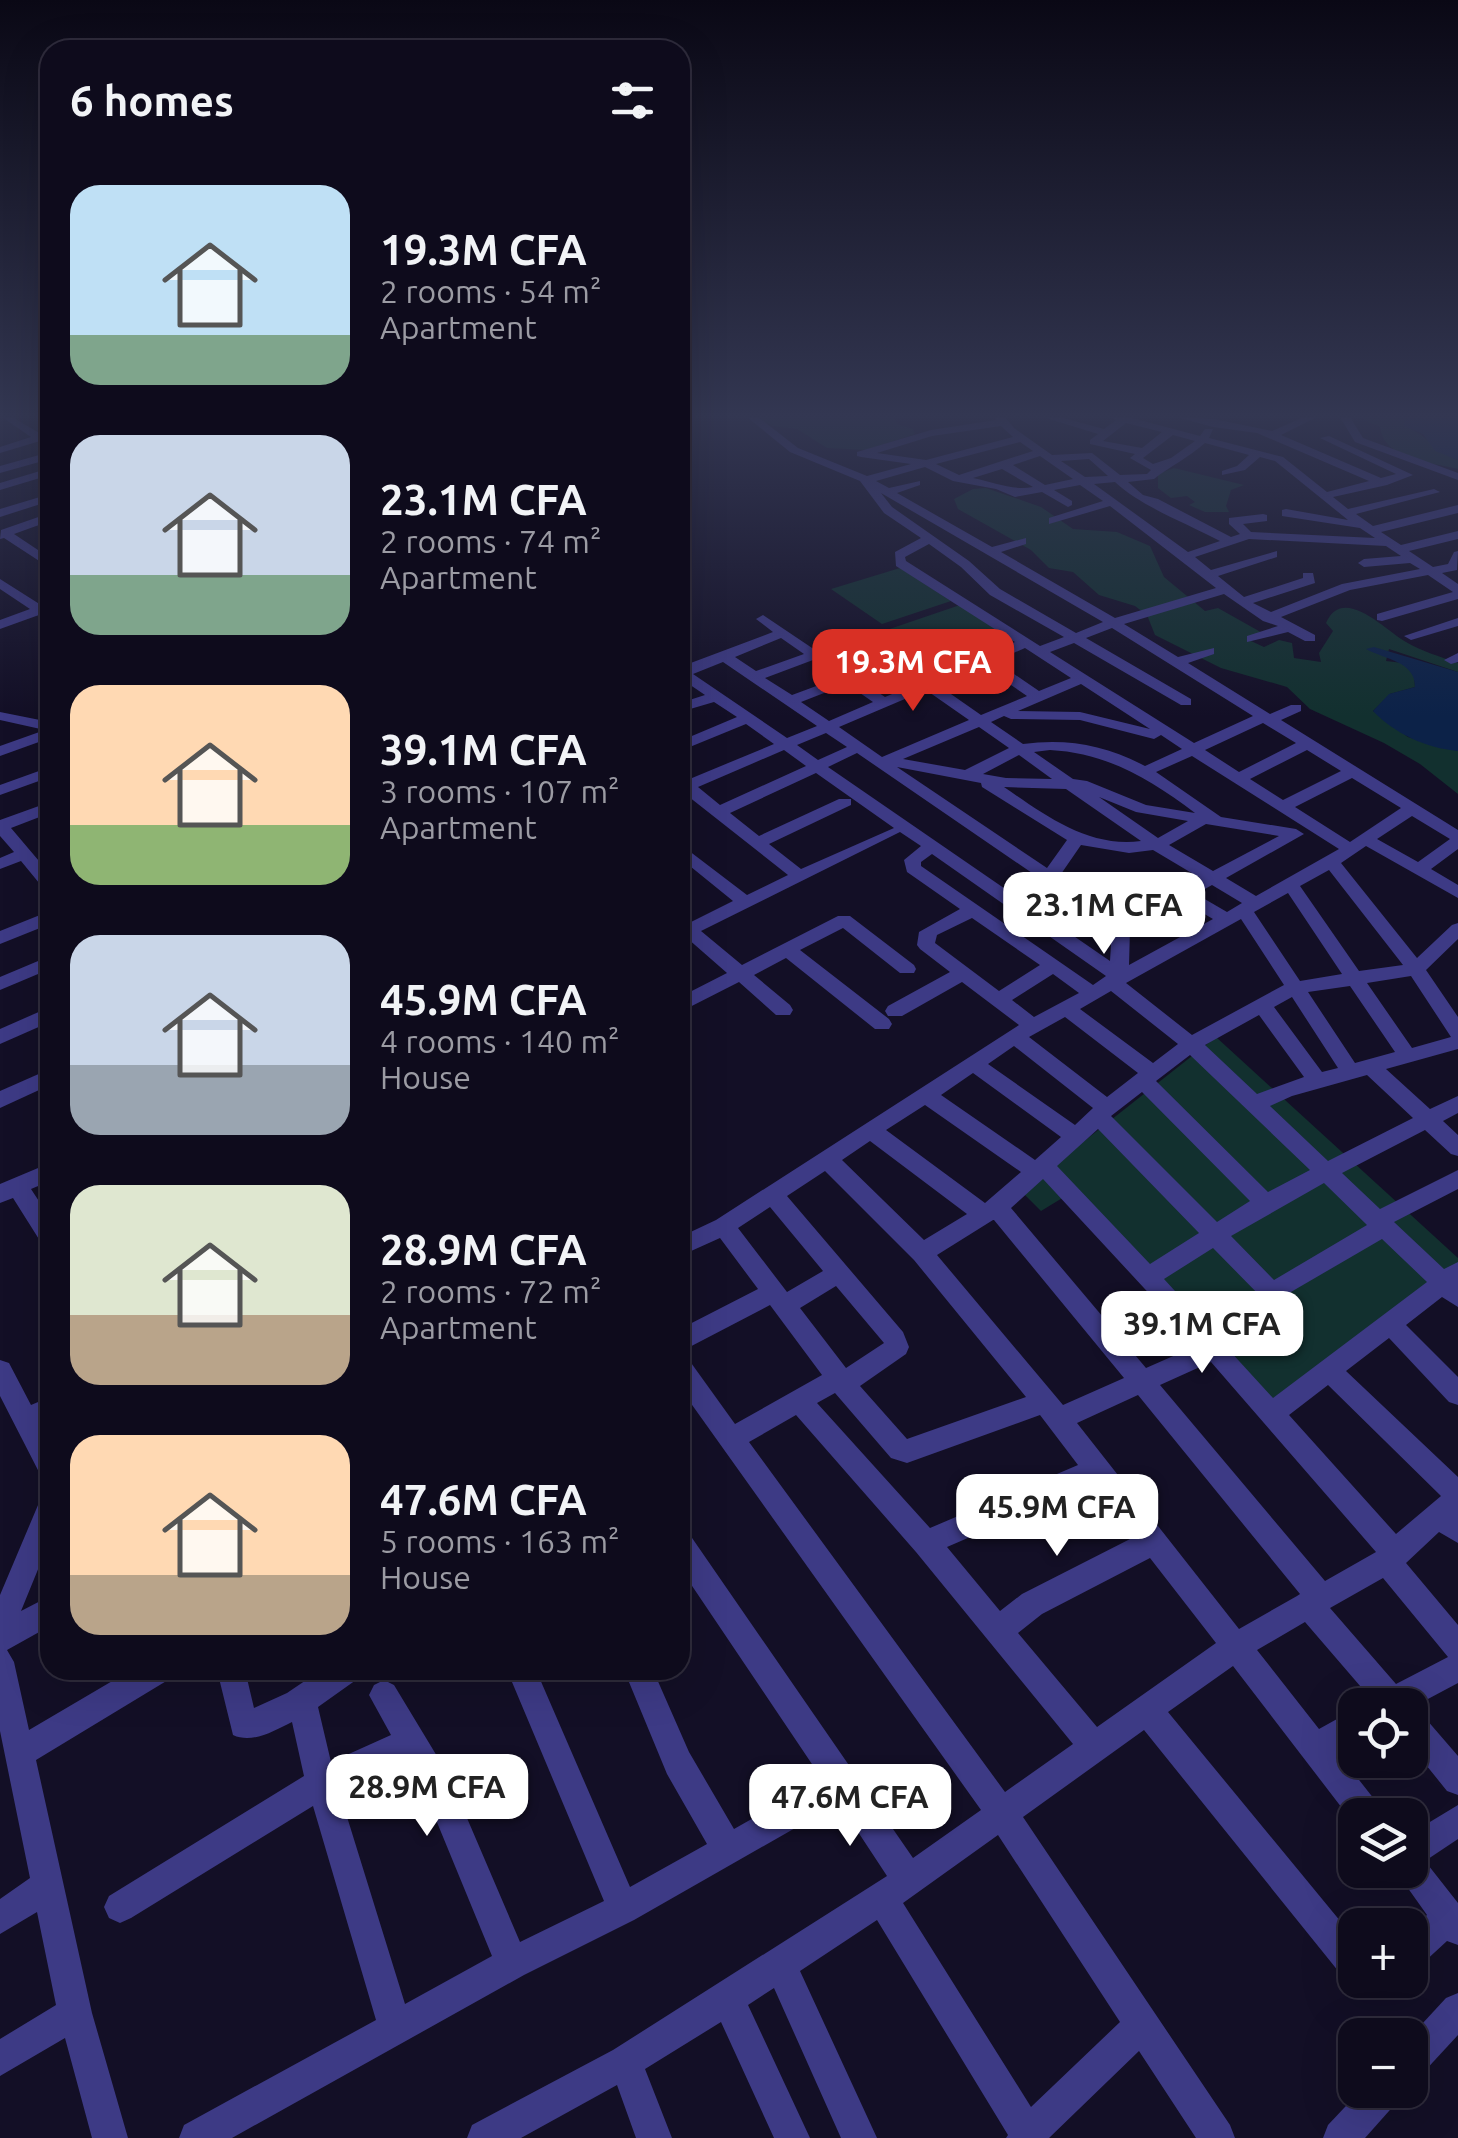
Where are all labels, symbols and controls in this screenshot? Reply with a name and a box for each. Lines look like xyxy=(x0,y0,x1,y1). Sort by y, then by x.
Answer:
icon: filters xyxy=(605,73,660,128)
text: 6 homes xyxy=(70,77,234,124)
icon: home xyxy=(150,225,270,345)
text: 19.3M CFA xyxy=(380,226,587,273)
text: 2 rooms · 54 m² xyxy=(380,273,601,309)
text: Apartment xyxy=(380,309,537,345)
icon: home xyxy=(150,475,270,595)
text: 23.1M CFA xyxy=(380,476,587,523)
text: 2 rooms · 74 m² xyxy=(380,523,601,559)
text: Apartment xyxy=(380,559,537,595)
pin: 19.3M CFA xyxy=(799,629,1027,714)
text: 19.3M CFA xyxy=(834,643,992,679)
icon: home xyxy=(150,725,270,845)
text: 39.1M CFA xyxy=(380,726,587,773)
text: 3 rooms · 107 m² xyxy=(380,773,620,809)
text: Apartment xyxy=(380,809,537,845)
pin: 23.1M CFA xyxy=(990,872,1218,957)
text: 23.1M CFA xyxy=(1025,886,1183,922)
icon: home xyxy=(150,975,270,1095)
text: 45.9M CFA xyxy=(380,976,587,1023)
text: 4 rooms · 140 m² xyxy=(380,1023,620,1059)
text: House xyxy=(380,1059,471,1095)
icon: home xyxy=(150,1225,270,1345)
text: 28.9M CFA xyxy=(380,1226,587,1273)
text: 2 rooms · 72 m² xyxy=(380,1273,601,1309)
pin: 39.1M CFA xyxy=(1088,1291,1316,1376)
text: 39.1M CFA xyxy=(1123,1305,1281,1341)
text: Apartment xyxy=(380,1309,537,1345)
pin: 45.9M CFA xyxy=(943,1474,1171,1559)
icon: home xyxy=(150,1475,270,1595)
text: 47.6M CFA xyxy=(380,1476,587,1523)
text: 45.9M CFA xyxy=(978,1488,1136,1524)
text: 5 rooms · 163 m² xyxy=(380,1523,620,1559)
text: House xyxy=(380,1559,471,1595)
map controls xyxy=(1338,1688,1428,2108)
button: locate xyxy=(1338,1688,1428,1778)
pin: 28.9M CFA xyxy=(313,1754,541,1839)
pin: 47.6M CFA xyxy=(736,1764,964,1849)
text: 28.9M CFA xyxy=(348,1768,506,1804)
text: 47.6M CFA xyxy=(771,1778,929,1814)
button: layers xyxy=(1338,1798,1428,1888)
button: + xyxy=(1338,1908,1428,1998)
button: − xyxy=(1338,2018,1428,2108)

